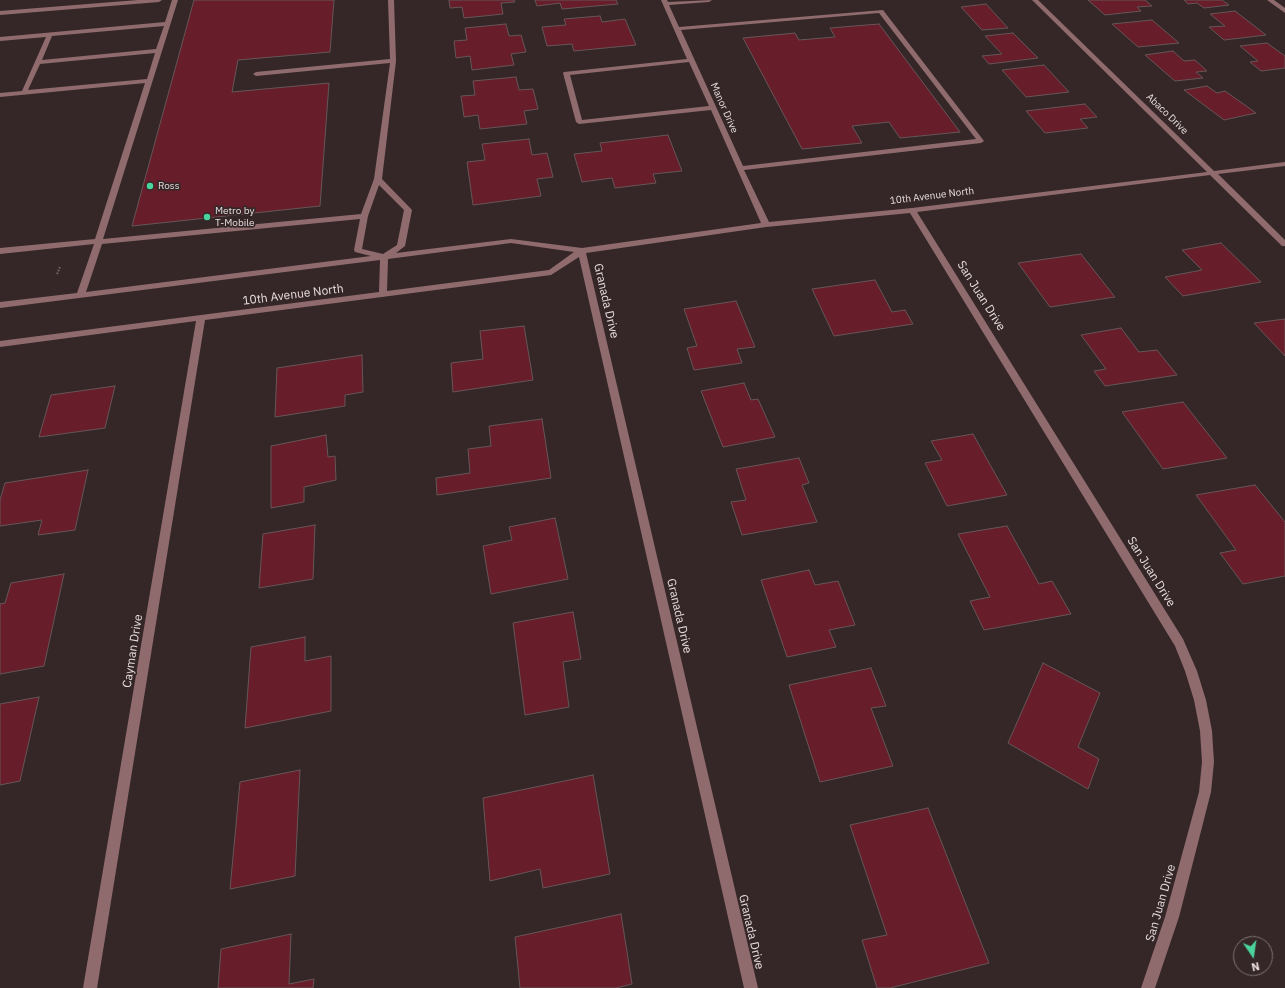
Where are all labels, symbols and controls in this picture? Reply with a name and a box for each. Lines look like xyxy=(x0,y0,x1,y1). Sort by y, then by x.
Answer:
street label: Manor Drive xyxy=(708,81,740,135)
street label: Abaco Drive xyxy=(1144,91,1190,137)
place label: Ross xyxy=(158,180,180,192)
marker: Ross xyxy=(145,181,155,191)
street label: 10th Avenue North xyxy=(889,185,975,207)
place label: Metro by T-Mobile xyxy=(215,205,254,228)
marker: Metro by T-Mobile xyxy=(202,212,212,222)
street label: San Juan Drive xyxy=(954,258,1008,334)
street label: Granada Drive xyxy=(590,262,622,340)
street label: 10th Avenue North xyxy=(242,282,344,308)
street label: San Juan Drive xyxy=(1124,534,1178,610)
street label: Granada Drive xyxy=(663,577,695,655)
street label: Cayman Drive xyxy=(120,613,146,689)
street label: San Juan Drive xyxy=(1143,863,1179,943)
street label: Granada Drive xyxy=(735,893,767,971)
north arrow xyxy=(1233,936,1273,976)
text: N xyxy=(1250,959,1261,974)

